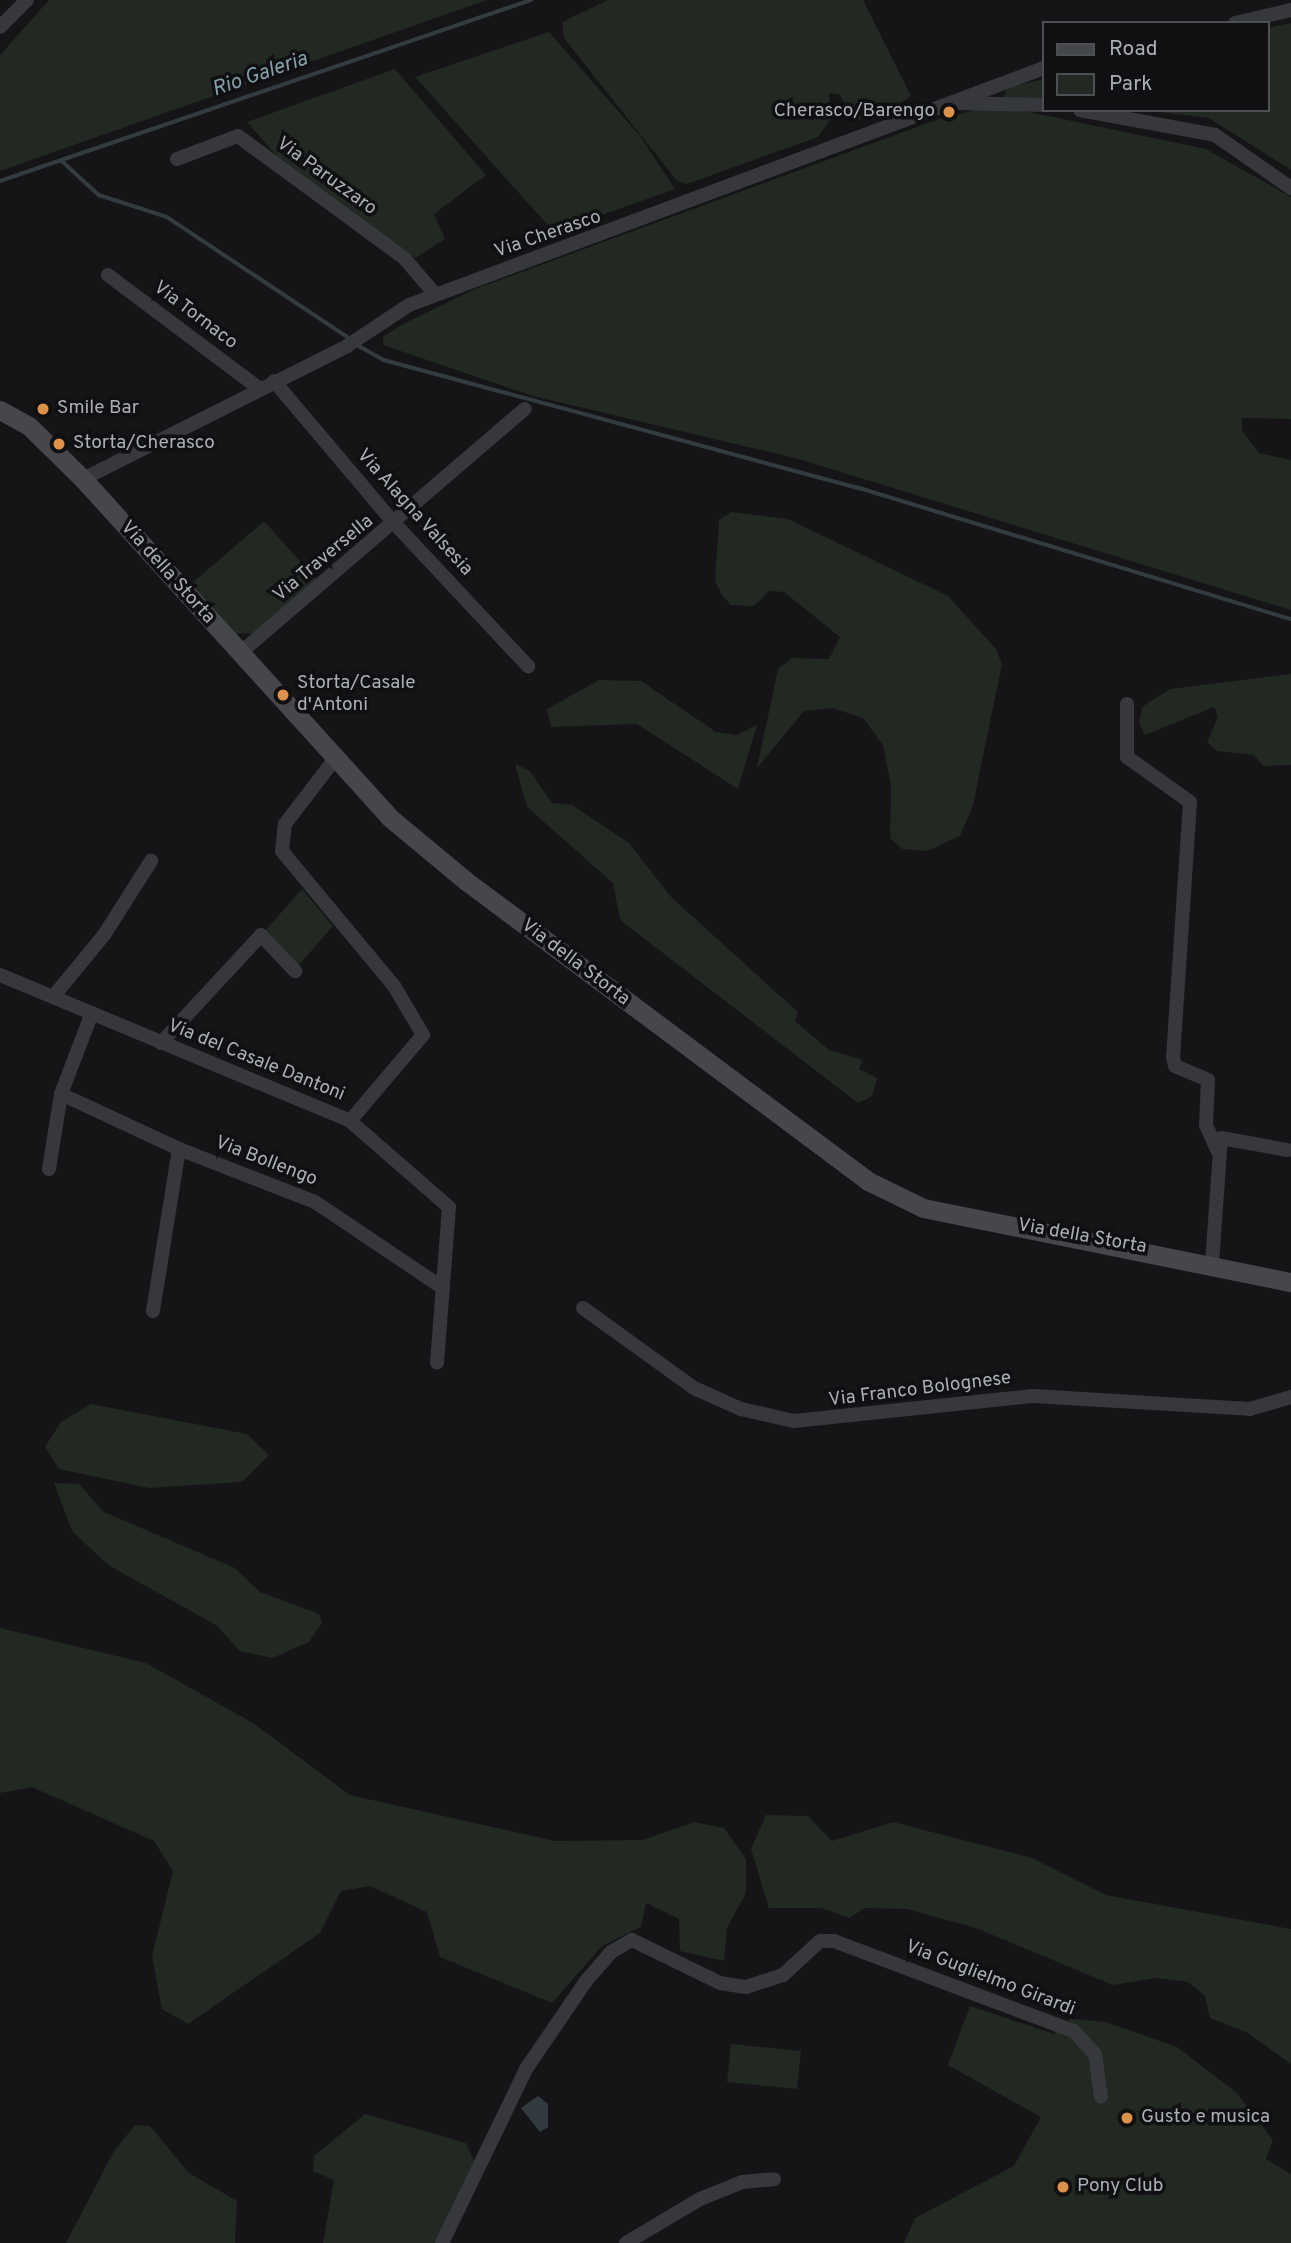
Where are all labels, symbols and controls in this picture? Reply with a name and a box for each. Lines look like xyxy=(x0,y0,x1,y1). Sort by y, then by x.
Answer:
legend xyxy=(1042,21,1270,112)
text: Road xyxy=(1109,36,1158,63)
water label: Rio Galeria xyxy=(209,47,311,103)
text: Park xyxy=(1109,71,1152,98)
place label: Cherasco/Barengo xyxy=(774,101,935,123)
marker: Cherasco/Barengo xyxy=(941,104,957,120)
street label: Via Paruzzaro xyxy=(271,133,381,221)
street label: Via Cherasco xyxy=(492,206,604,264)
street label: Via Tornaco xyxy=(148,277,242,355)
place label: Smile Bar xyxy=(57,398,139,420)
marker: Smile Bar xyxy=(35,401,51,417)
place label: Storta/Cherasco xyxy=(73,433,215,455)
marker: Storta/Cherasco xyxy=(51,436,67,452)
street label: Via Alagna Valsesia xyxy=(351,444,477,582)
street label: Via Traversella xyxy=(269,510,379,608)
street label: Via della Storta xyxy=(115,517,219,629)
place label: Storta/Casale d'Antoni xyxy=(297,673,415,717)
marker: Storta/Casale d'Antoni xyxy=(275,687,291,703)
street label: Via della Storta xyxy=(516,915,634,1011)
street label: Via del Casale Dantoni xyxy=(164,1015,348,1107)
street label: Via Bollengo xyxy=(212,1132,320,1192)
street label: Via della Storta xyxy=(1016,1214,1148,1260)
street label: Via Franco Bolognese xyxy=(827,1367,1013,1413)
street label: Via Guglielmo Girardi xyxy=(902,1936,1078,2022)
place label: Gusto e musica xyxy=(1141,2107,1270,2129)
marker: Gusto e musica xyxy=(1119,2110,1135,2126)
place label: Pony Club xyxy=(1077,2176,1163,2198)
marker: Pony Club xyxy=(1055,2179,1071,2195)

